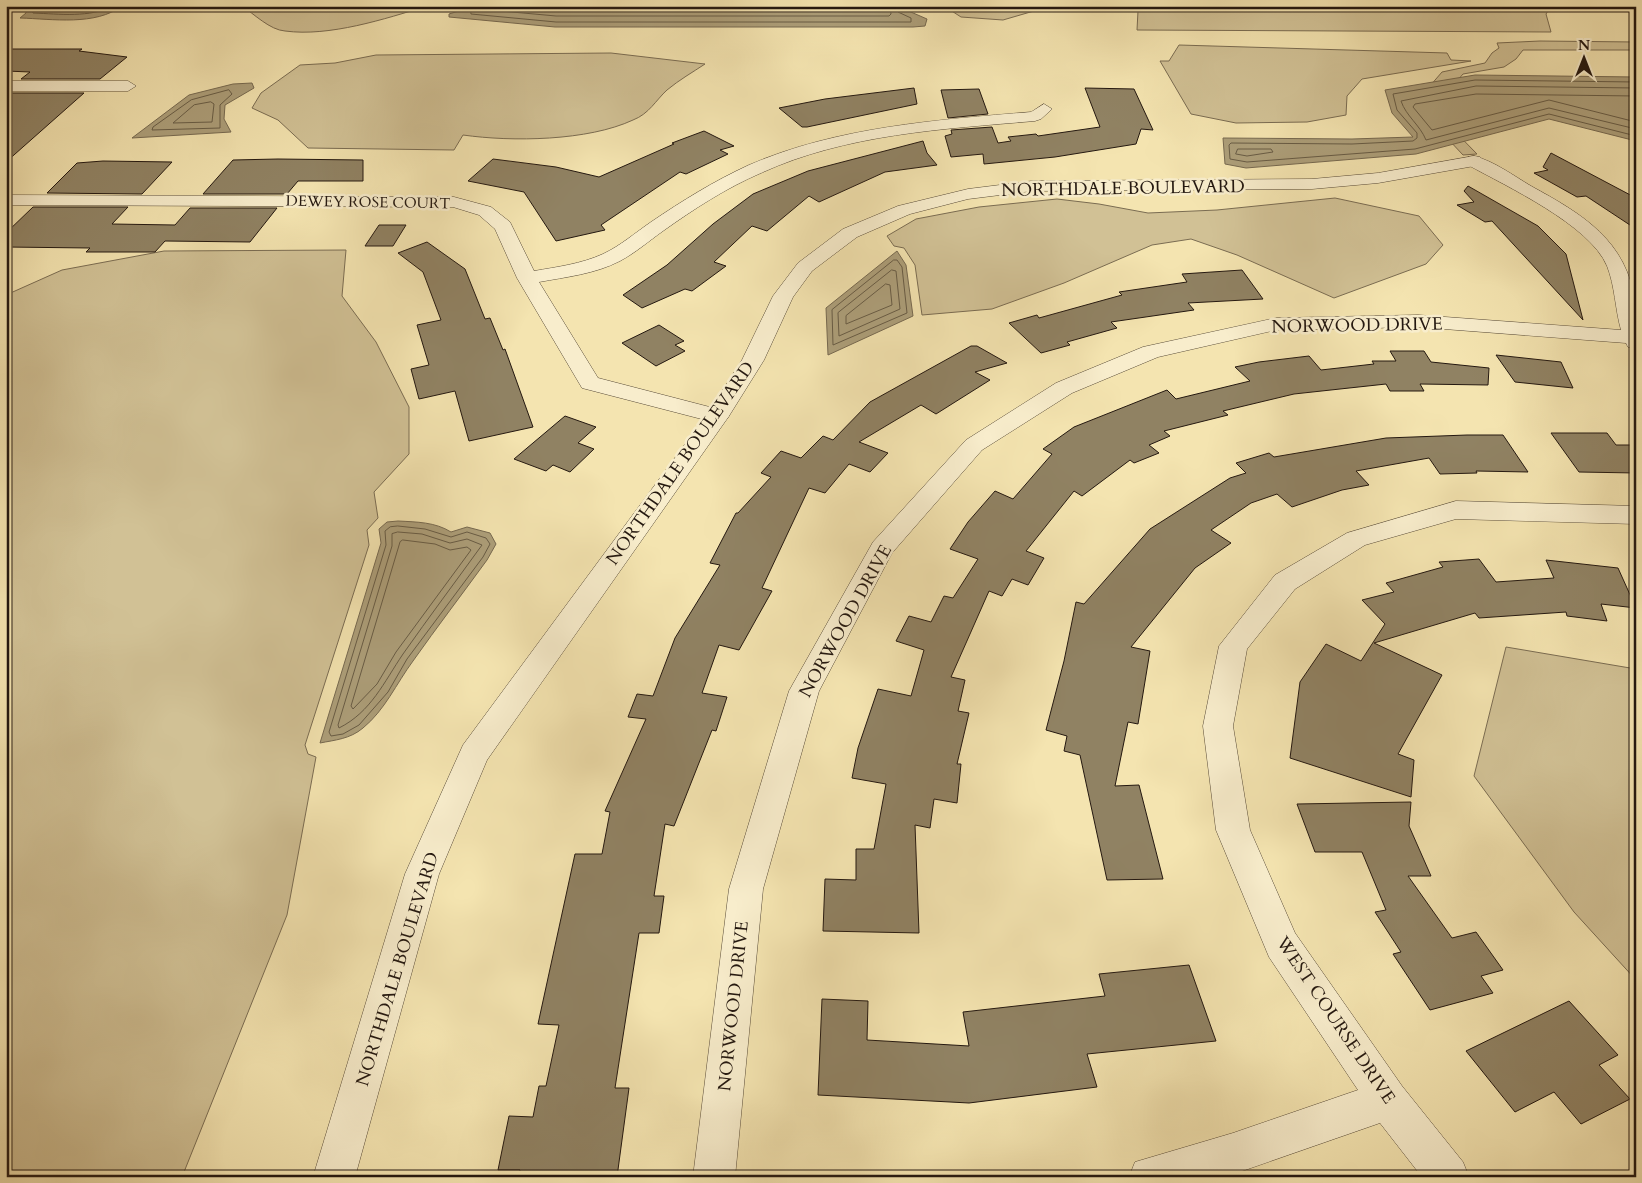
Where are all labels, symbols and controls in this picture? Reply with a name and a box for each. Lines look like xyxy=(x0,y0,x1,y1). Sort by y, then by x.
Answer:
north arrow xyxy=(1560,32,1610,82)
text: N xyxy=(1578,36,1590,55)
street label: NORTHDALE BOULEVARD xyxy=(1001,174,1245,203)
street label: DEWEY ROSE COURT xyxy=(285,191,451,213)
street label: NORWOOD DRIVE xyxy=(1271,312,1443,339)
street label: NORTHDALE BOULEVARD xyxy=(600,356,760,570)
street label: NORWOOD DRIVE xyxy=(793,540,898,702)
street label: NORTHDALE BOULEVARD xyxy=(350,849,445,1089)
street label: NORWOOD DRIVE xyxy=(712,920,755,1093)
street label: WEST COURSE DRIVE xyxy=(1270,931,1401,1109)

